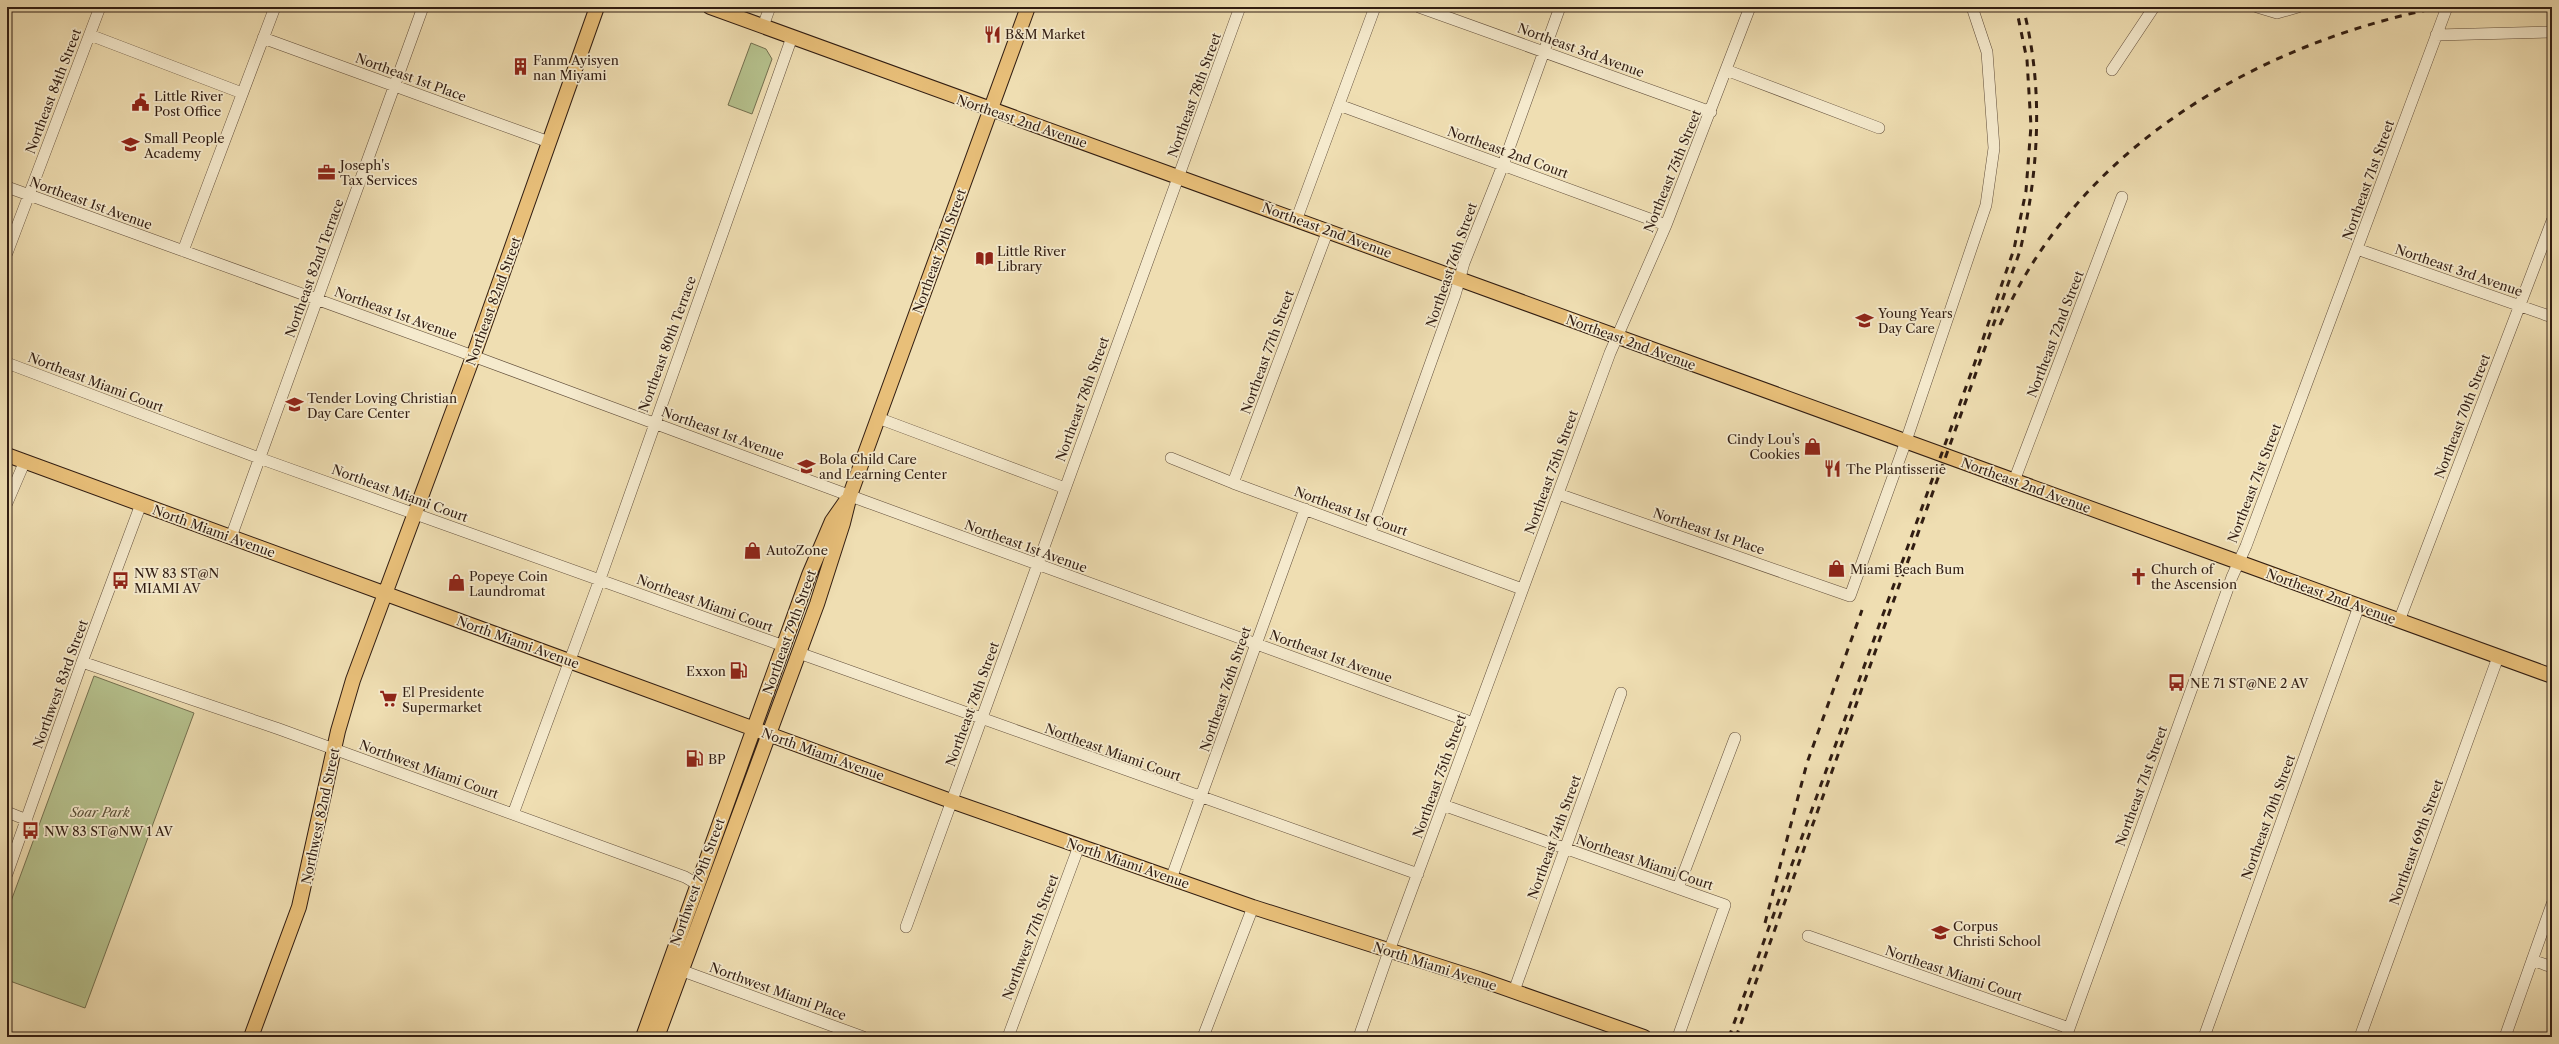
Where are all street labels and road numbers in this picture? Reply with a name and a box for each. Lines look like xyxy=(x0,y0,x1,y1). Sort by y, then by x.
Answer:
street label: Northeast 3rd Avenue xyxy=(1515,20,1647,80)
street label: Northeast 84th Street xyxy=(22,26,84,156)
street label: Northeast 78th Street xyxy=(1164,30,1224,160)
street label: Northeast 1st Place xyxy=(353,49,469,105)
street label: Northeast 2nd Avenue xyxy=(955,91,1089,151)
street label: Northeast 75th Street xyxy=(1640,107,1704,235)
street label: Northeast 71st Street xyxy=(2339,117,2397,242)
street label: Northeast 2nd Court xyxy=(1445,123,1571,181)
street label: Northeast 1st Avenue xyxy=(28,173,154,233)
street label: Northeast 79th Street xyxy=(909,186,969,315)
street label: Northeast 82nd Terrace xyxy=(281,197,347,339)
street label: Northeast 2nd Avenue xyxy=(1260,199,1394,261)
street label: Northeast 76th Street xyxy=(1422,200,1480,330)
street label: Northeast 82nd Street xyxy=(462,234,524,368)
street label: Northeast 3rd Avenue xyxy=(2393,241,2525,299)
street label: Northeast 72nd Street xyxy=(2023,268,2087,400)
street label: Northeast 80th Terrace xyxy=(635,274,699,414)
street label: Northeast 1st Avenue xyxy=(333,283,459,343)
street label: Northeast 77th Street xyxy=(1237,288,1297,416)
street label: Northeast 2nd Avenue xyxy=(1564,311,1698,373)
street label: Northeast 78th Street xyxy=(1052,334,1112,464)
street label: Northeast Miami Court xyxy=(26,349,166,415)
street label: Northeast 70th Street xyxy=(2431,351,2493,481)
street label: Northeast 1st Avenue xyxy=(660,403,786,463)
street label: Northeast 75th Street xyxy=(1521,407,1581,536)
street label: Northeast 71st Street xyxy=(2224,421,2284,545)
street label: Northeast 2nd Avenue xyxy=(1959,454,2093,516)
street label: Northeast Miami Court xyxy=(330,461,471,525)
street label: Northeast 1st Court xyxy=(1292,483,1410,539)
street label: North Miami Avenue xyxy=(151,501,277,561)
street label: Northeast 1st Place xyxy=(1651,504,1767,558)
street label: Northeast 1st Avenue xyxy=(963,516,1089,576)
street label: Northeast 2nd Avenue xyxy=(2264,565,2398,627)
street label: Northeast 79th Street xyxy=(759,567,819,696)
street label: Northeast Miami Court xyxy=(635,571,776,635)
street label: North Miami Avenue xyxy=(455,612,581,672)
street label: Northwest 83rd Street xyxy=(29,617,91,751)
street label: Northeast 76th Street xyxy=(1196,624,1254,754)
street label: Northeast 1st Avenue xyxy=(1268,626,1394,686)
street label: Northeast 78th Street xyxy=(942,639,1002,769)
street label: Northeast 75th Street xyxy=(1409,711,1469,840)
street label: Northeast Miami Court xyxy=(1043,720,1184,784)
street label: Northeast 71st Street xyxy=(2112,723,2170,848)
street label: North Miami Avenue xyxy=(760,724,886,784)
street label: Northwest Miami Court xyxy=(357,736,501,802)
street label: Northwest 82nd Street xyxy=(298,746,342,886)
street label: Northeast 70th Street xyxy=(2238,752,2298,882)
street label: Northeast 74th Street xyxy=(1524,772,1584,901)
street label: Northeast 69th Street xyxy=(2386,777,2446,907)
street label: Northwest 79th Street xyxy=(666,816,728,948)
street label: Northeast Miami Court xyxy=(1574,831,1716,893)
street label: North Miami Avenue xyxy=(1064,834,1192,892)
street label: Northwest 77th Street xyxy=(999,871,1062,1002)
street label: North Miami Avenue xyxy=(1371,938,1499,994)
street label: Northeast Miami Court xyxy=(1883,942,2025,1004)
street label: Northwest Miami Place xyxy=(707,959,849,1023)

